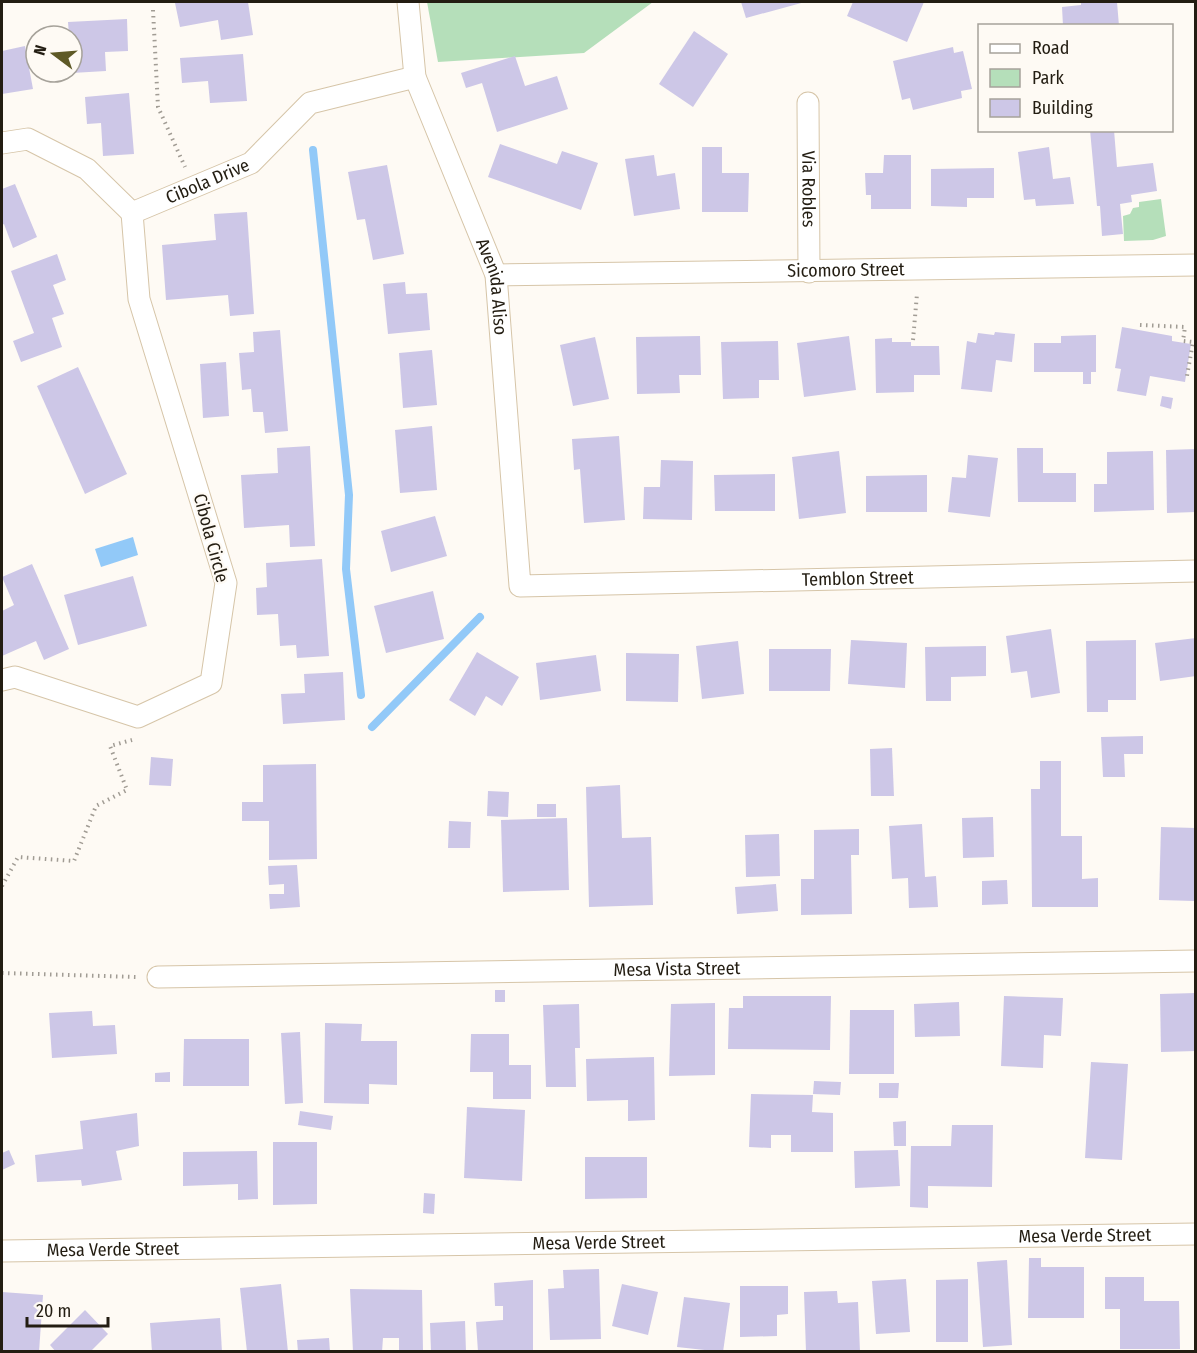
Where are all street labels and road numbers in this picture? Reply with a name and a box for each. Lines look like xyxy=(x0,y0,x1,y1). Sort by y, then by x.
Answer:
street label: Via Robles xyxy=(797,151,820,228)
street label: Cibola Drive xyxy=(162,154,253,209)
street label: Avenida Aliso xyxy=(471,235,512,336)
street label: Sicomoro Street xyxy=(787,258,905,282)
street label: Cibola Circle xyxy=(189,491,233,585)
street label: Temblon Street xyxy=(802,566,914,591)
street label: Mesa Vista Street xyxy=(613,957,741,981)
street label: Mesa Verde Street xyxy=(1018,1224,1152,1248)
street label: Mesa Verde Street xyxy=(532,1231,666,1254)
street label: Mesa Verde Street xyxy=(46,1237,180,1261)

